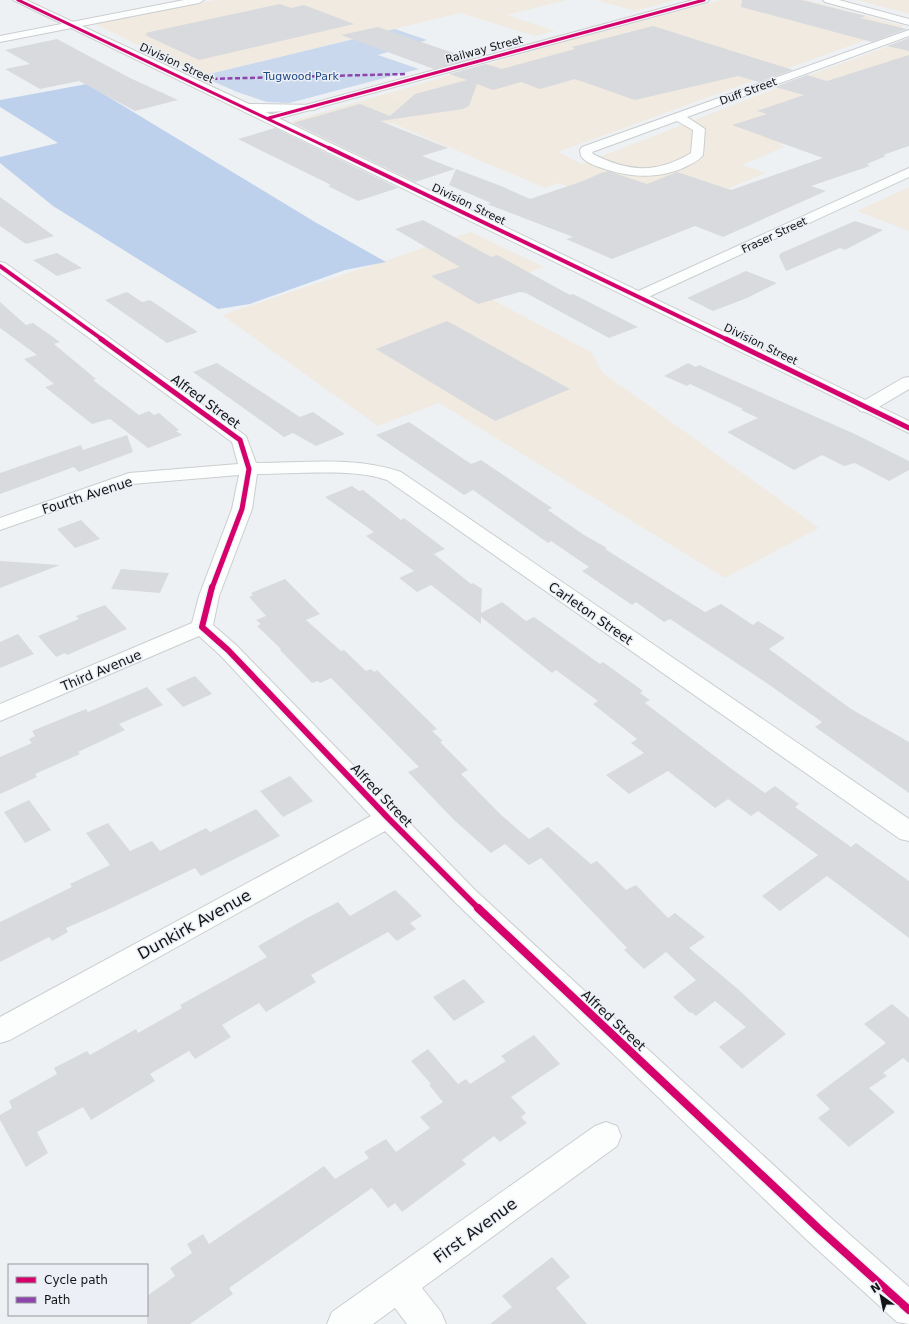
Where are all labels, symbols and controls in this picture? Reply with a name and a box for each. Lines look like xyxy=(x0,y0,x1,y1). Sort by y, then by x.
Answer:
street label: Railway Street xyxy=(444,33,525,66)
street label: Division Street xyxy=(138,41,217,87)
park label: Tugwood Park xyxy=(262,70,339,83)
street label: Duff Street xyxy=(718,75,779,108)
street label: Division Street xyxy=(430,181,508,228)
street label: Fraser Street xyxy=(739,214,810,256)
street label: Division Street xyxy=(722,321,800,368)
street label: Alfred Street xyxy=(168,371,243,432)
street label: Fourth Avenue xyxy=(40,474,134,517)
street label: Carleton Street xyxy=(546,579,636,648)
street label: Third Avenue xyxy=(58,647,144,694)
street label: Alfred Street xyxy=(348,761,416,830)
street label: Dunkirk Avenue xyxy=(134,885,254,963)
street label: Alfred Street xyxy=(579,987,649,1054)
street label: First Avenue xyxy=(430,1194,521,1267)
legend xyxy=(8,1264,148,1316)
text: Cycle path xyxy=(44,1273,108,1287)
north arrow xyxy=(861,1276,901,1316)
text: N xyxy=(868,1280,883,1296)
text: Path xyxy=(44,1293,70,1307)

